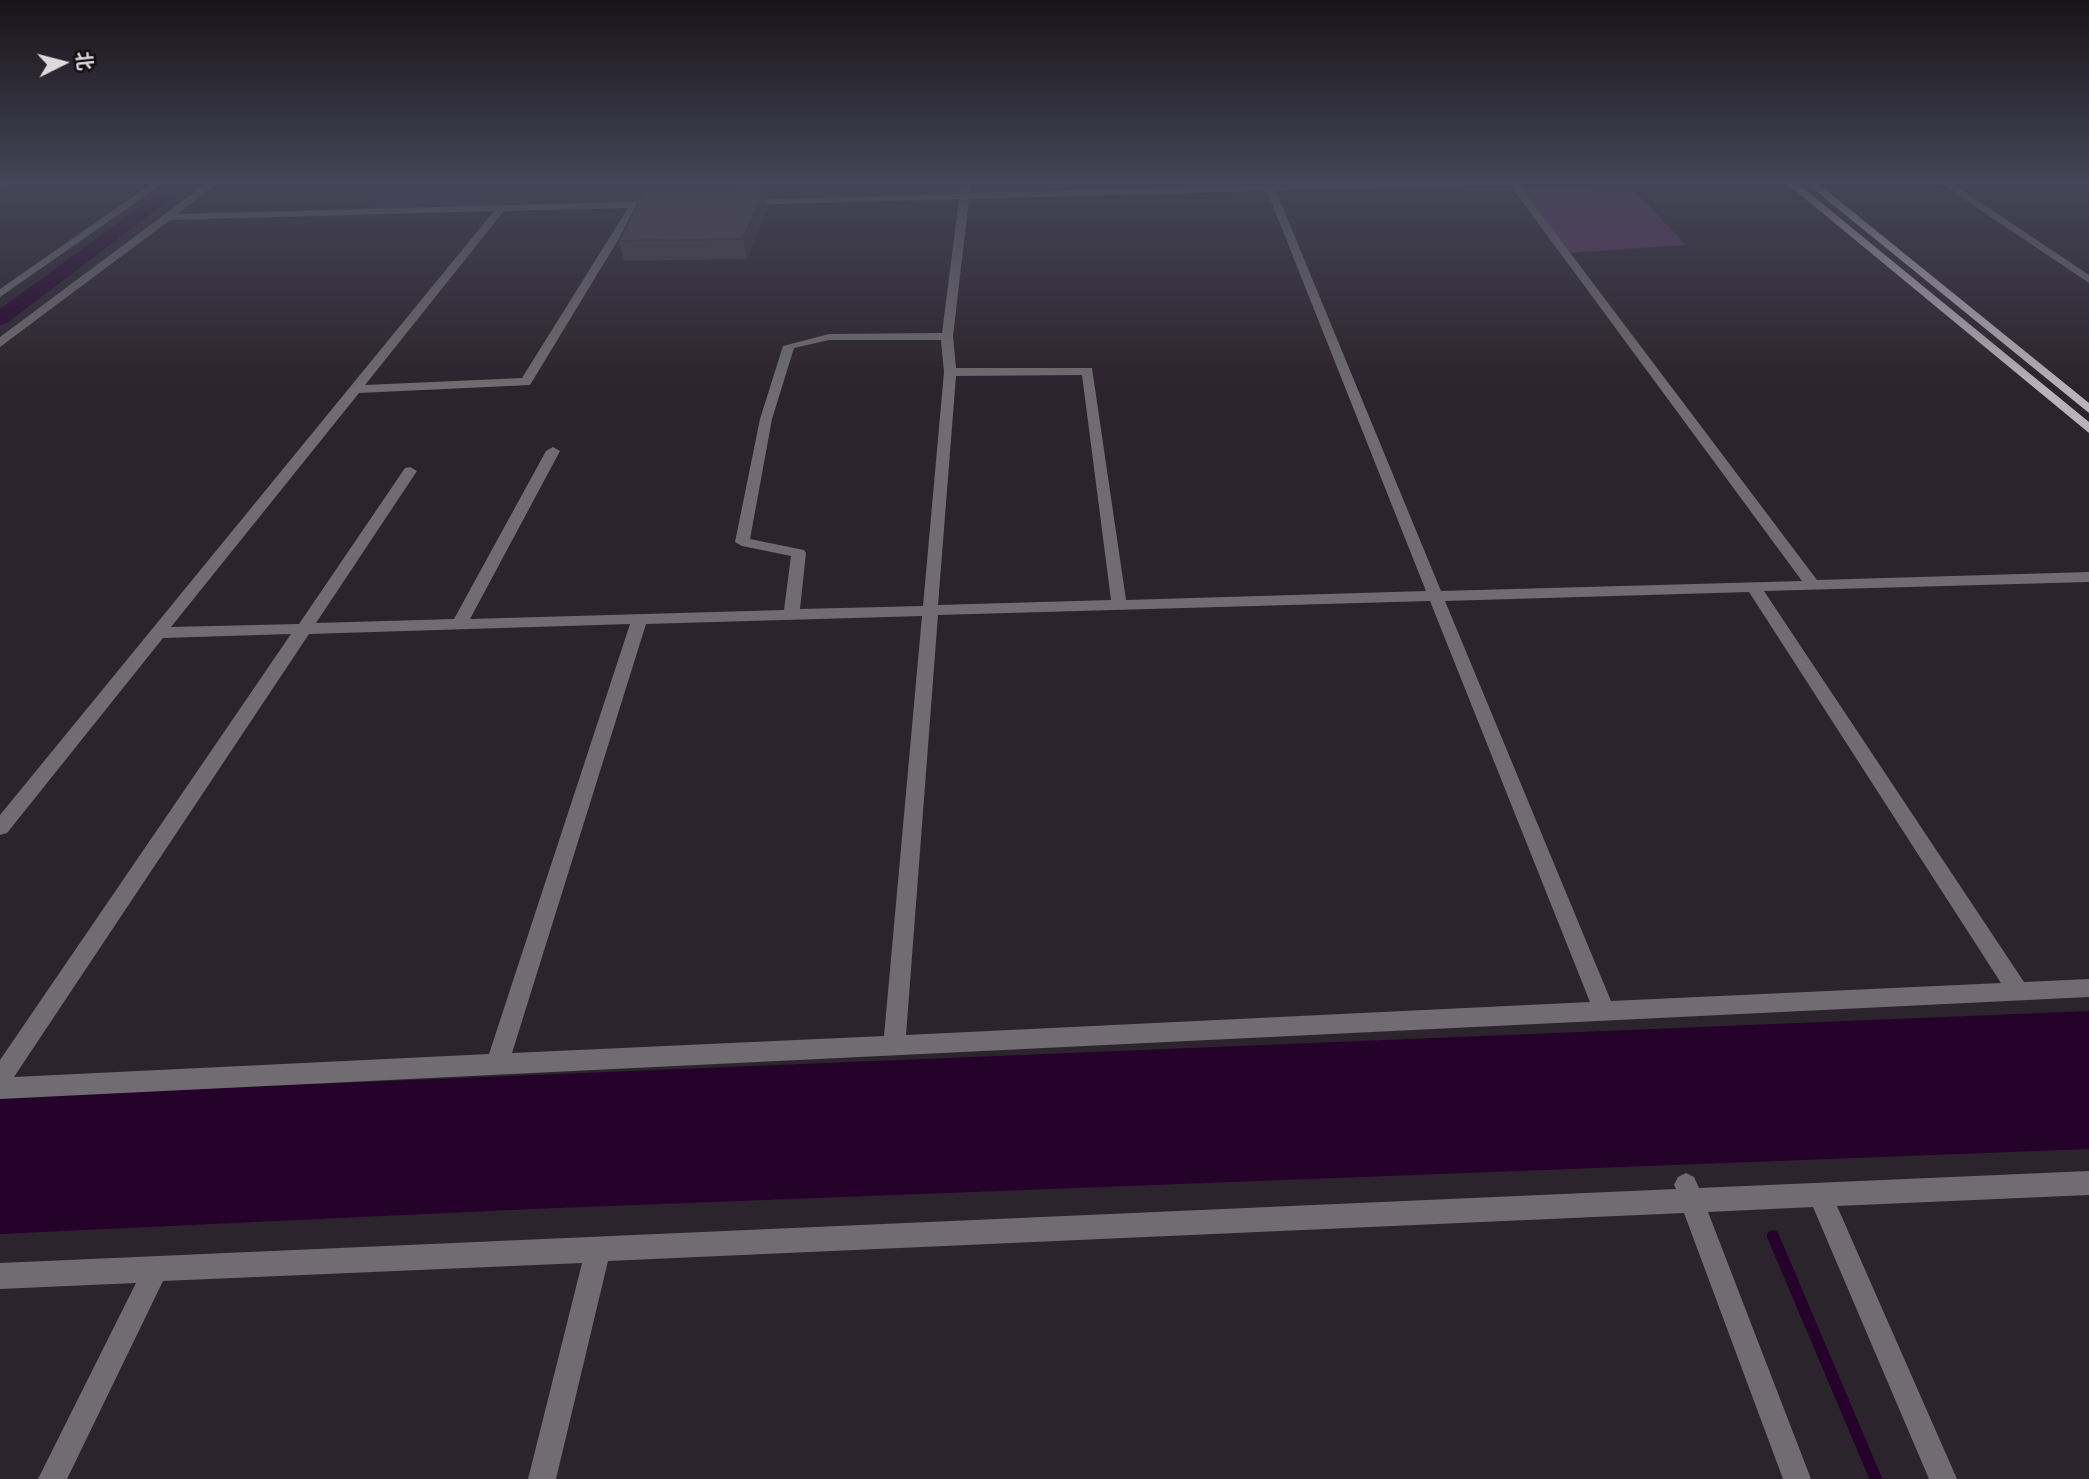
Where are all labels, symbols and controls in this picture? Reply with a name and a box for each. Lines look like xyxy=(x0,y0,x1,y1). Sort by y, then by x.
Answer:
north arrow xyxy=(28,28,98,98)
text: 北 xyxy=(72,50,97,71)

